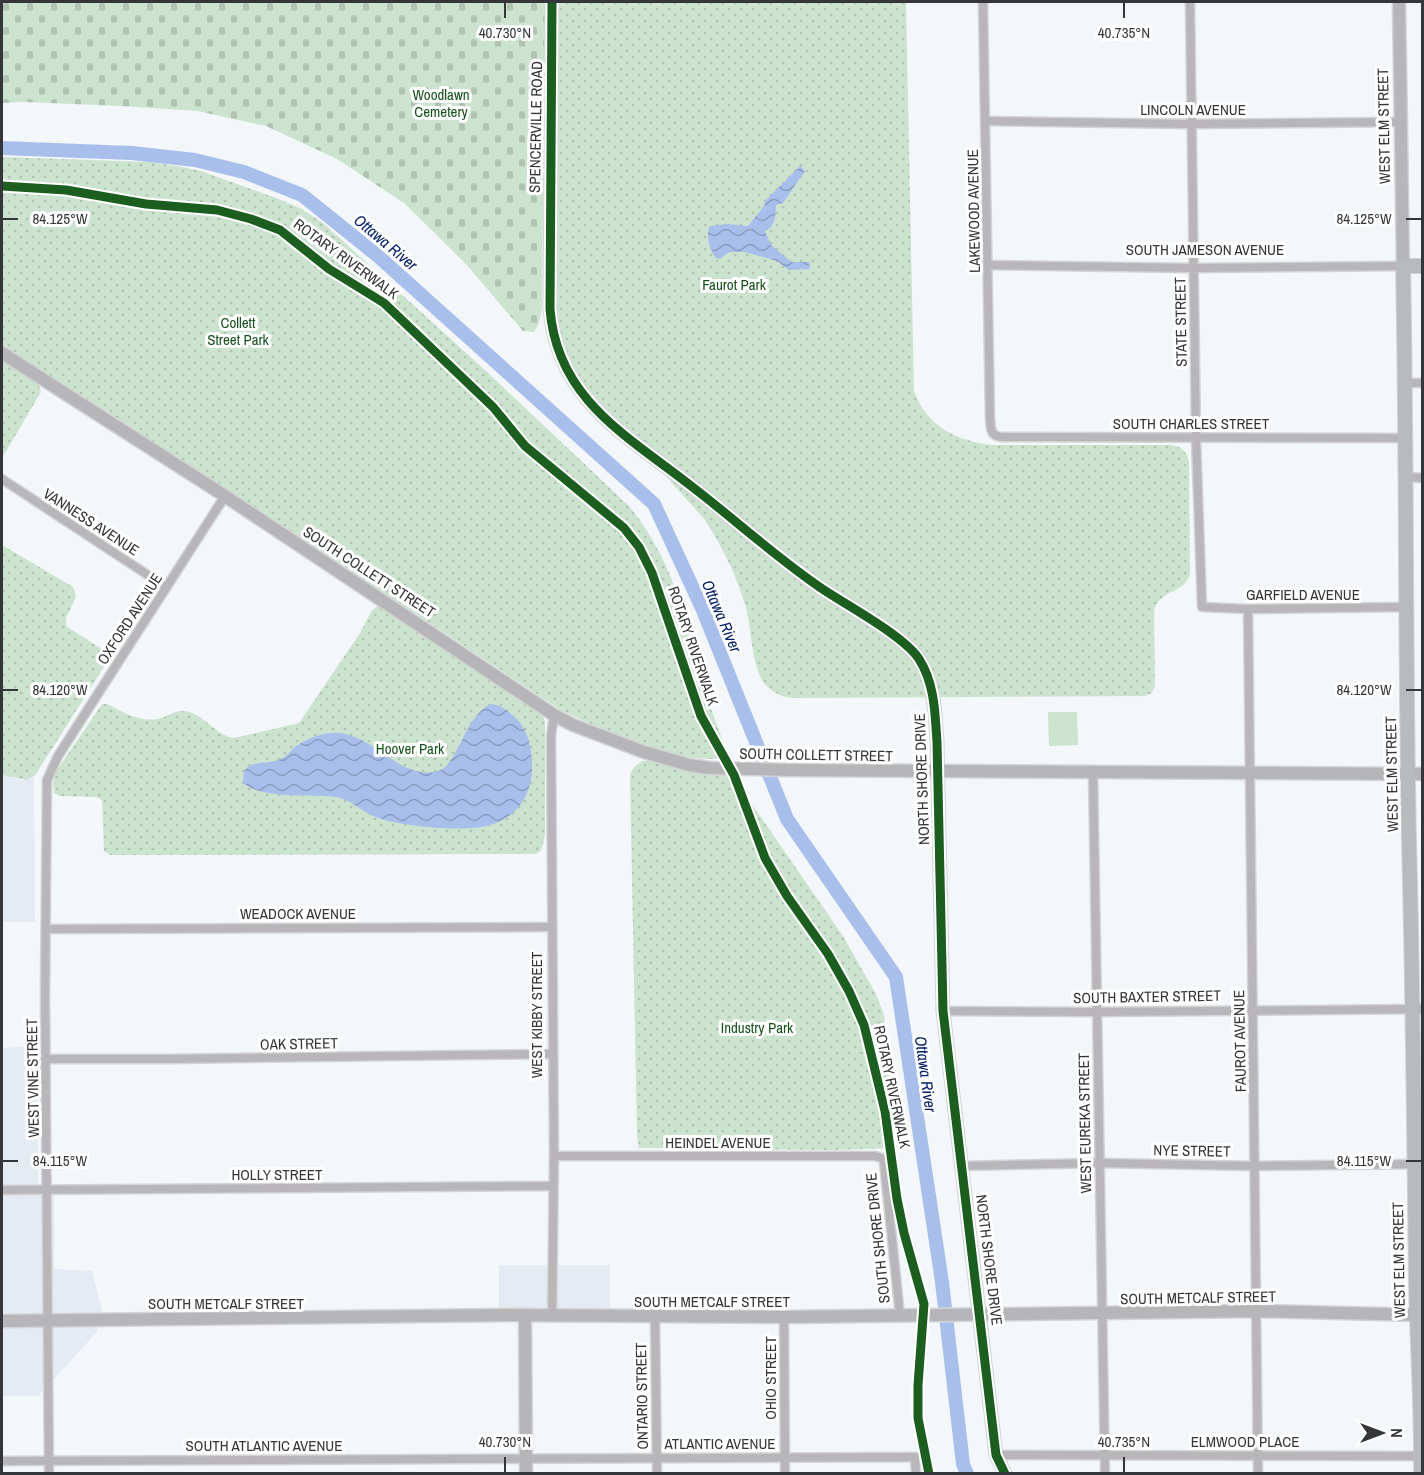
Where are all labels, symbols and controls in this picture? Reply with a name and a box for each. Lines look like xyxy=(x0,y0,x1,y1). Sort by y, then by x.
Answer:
text: 40.730°N xyxy=(479,22,531,43)
text: 40.735°N xyxy=(1098,22,1150,43)
street label: SPENCERVILLE ROAD xyxy=(524,61,547,193)
street label: WEST ELM STREET xyxy=(1372,67,1395,184)
park label: Woodlawn Cemetery xyxy=(412,84,470,122)
street label: LINCOLN AVENUE xyxy=(1140,99,1246,120)
street label: LAKEWOOD AVENUE xyxy=(962,149,985,273)
text: 84.125°W xyxy=(32,208,88,229)
text: 84.125°W xyxy=(1336,208,1392,229)
water label: Ottawa River xyxy=(350,209,423,275)
street label: ROTARY RIVERWALK xyxy=(289,213,404,304)
street label: SOUTH JAMESON AVENUE xyxy=(1126,239,1284,260)
park label: Faurot Park xyxy=(702,274,767,295)
street label: STATE STREET xyxy=(1169,276,1192,367)
park label: Collett Street Park xyxy=(207,312,270,350)
street label: SOUTH CHARLES STREET xyxy=(1113,413,1270,434)
street label: VANNESS AVENUE xyxy=(39,483,143,560)
street label: SOUTH COLLETT STREET xyxy=(299,521,440,622)
street label: OXFORD AVENUE xyxy=(92,569,167,668)
water label: Ottawa River xyxy=(697,576,747,656)
street label: ROTARY RIVERWALK xyxy=(663,583,724,709)
street label: GARFIELD AVENUE xyxy=(1246,584,1360,605)
text: 84.120°W xyxy=(32,679,88,700)
text: 84.120°W xyxy=(1336,679,1392,700)
street label: NORTH SHORE DRIVE xyxy=(909,713,934,845)
street label: WEST ELM STREET xyxy=(1380,715,1403,832)
park label: Hoover Park xyxy=(376,738,445,759)
street label: SOUTH COLLETT STREET xyxy=(739,743,893,766)
street label: WEADOCK AVENUE xyxy=(240,903,356,924)
street label: WEST KIBBY STREET xyxy=(526,951,547,1078)
street label: SOUTH BAXTER STREET xyxy=(1073,985,1221,1008)
street label: FAUROT AVENUE xyxy=(1228,990,1251,1092)
park label: Industry Park xyxy=(721,1017,794,1038)
street label: WEST VINE STREET xyxy=(21,1018,44,1138)
street label: ROTARY RIVERWALK xyxy=(869,1024,916,1151)
street label: OAK STREET xyxy=(260,1032,339,1055)
water label: Ottawa River xyxy=(910,1035,942,1114)
street label: WEST EUREKA STREET xyxy=(1073,1052,1096,1193)
street label: HEINDEL AVENUE xyxy=(665,1132,771,1153)
street label: NYE STREET xyxy=(1153,1139,1231,1162)
text: 84.115°W xyxy=(33,1150,88,1171)
text: 84.115°W xyxy=(1337,1150,1392,1171)
street label: HOLLY STREET xyxy=(231,1164,323,1185)
street label: SOUTH SHORE DRIVE xyxy=(860,1172,895,1304)
street label: NORTH SHORE DRIVE xyxy=(971,1193,1008,1327)
street label: WEST ELM STREET xyxy=(1387,1201,1410,1318)
street label: SOUTH METCALF STREET xyxy=(1120,1286,1277,1309)
street label: SOUTH METCALF STREET xyxy=(634,1291,790,1312)
street label: SOUTH METCALF STREET xyxy=(148,1293,304,1314)
street label: OHIO STREET xyxy=(760,1336,781,1420)
street label: ONTARIO STREET xyxy=(630,1342,653,1450)
north arrow xyxy=(1352,1403,1412,1463)
text: N xyxy=(1386,1428,1408,1438)
text: 40.730°N xyxy=(479,1431,531,1452)
text: 40.735°N xyxy=(1098,1431,1150,1452)
street label: ELMWOOD PLACE xyxy=(1191,1431,1299,1452)
street label: ATLANTIC AVENUE xyxy=(664,1433,776,1454)
street label: SOUTH ATLANTIC AVENUE xyxy=(186,1435,342,1456)

